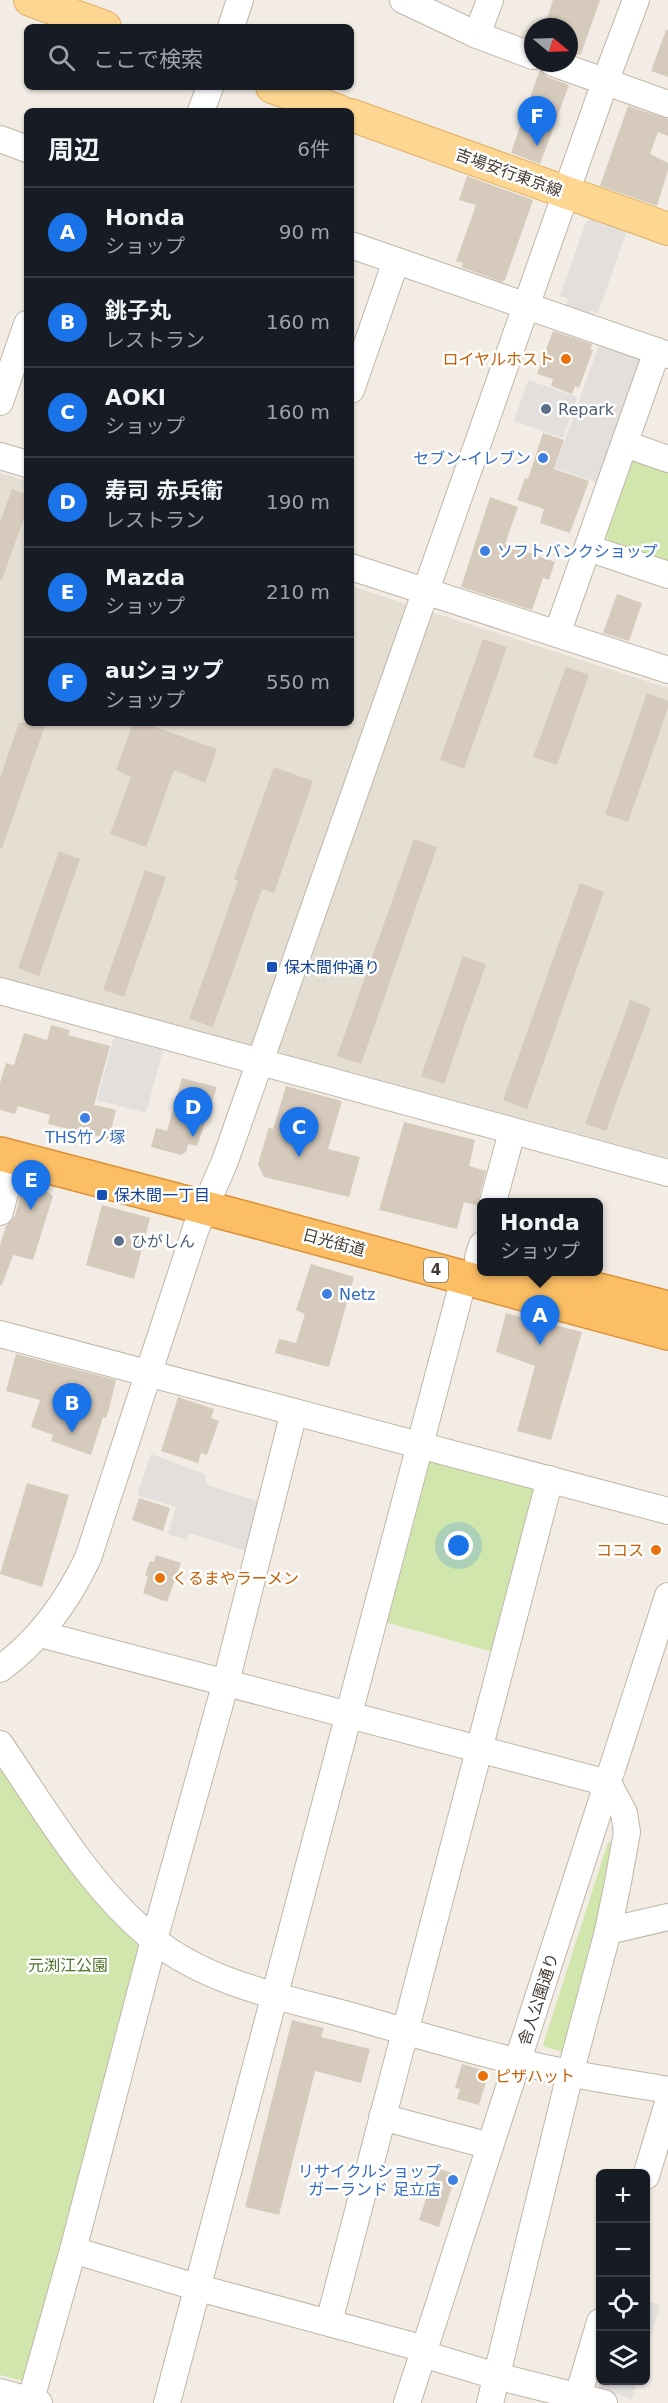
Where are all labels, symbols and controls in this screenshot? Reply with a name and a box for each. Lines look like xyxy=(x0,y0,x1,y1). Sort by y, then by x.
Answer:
north arrow xyxy=(524,18,578,72)
search box xyxy=(24,24,354,90)
icon: search xyxy=(45,41,78,74)
text: ここで検索 xyxy=(93,47,203,72)
pin: F xyxy=(518,96,556,146)
text: 周辺 xyxy=(48,135,100,165)
text: 6件 xyxy=(297,137,330,161)
street label: 吉場安行東京線 xyxy=(453,144,565,201)
text: Honda xyxy=(105,205,185,230)
text: A xyxy=(60,220,75,244)
text: 90 m xyxy=(279,220,330,244)
text: ショップ xyxy=(105,234,185,258)
text: 銚子丸 xyxy=(105,298,171,323)
text: B xyxy=(60,310,75,334)
text: 160 m xyxy=(266,310,330,334)
text: レストラン xyxy=(105,328,205,352)
place label: ロイヤルホスト xyxy=(442,350,554,369)
marker: ロイヤルホスト xyxy=(559,352,573,366)
text: AOKI xyxy=(105,385,166,410)
text: C xyxy=(60,400,75,424)
text: 160 m xyxy=(266,400,330,424)
place label: Repark xyxy=(558,400,615,419)
marker: Repark xyxy=(539,402,553,416)
text: ショップ xyxy=(105,414,185,438)
place label: セブン-イレブン xyxy=(413,449,531,468)
marker: セブン-イレブン xyxy=(536,451,550,465)
text: 寿司 赤兵衛 xyxy=(105,478,223,503)
text: D xyxy=(59,490,76,514)
text: 190 m xyxy=(266,490,330,514)
text: レストラン xyxy=(105,508,205,532)
place label: ソフトバンクショップ xyxy=(497,542,658,561)
marker: ソフトバンクショップ xyxy=(478,544,492,558)
text: Mazda xyxy=(105,565,185,590)
text: E xyxy=(61,580,74,604)
text: 210 m xyxy=(266,580,330,604)
text: ショップ xyxy=(105,594,185,618)
text: auショップ xyxy=(105,658,224,683)
text: F xyxy=(61,670,74,694)
text: 550 m xyxy=(266,670,330,694)
text: ショップ xyxy=(105,688,185,712)
place label: 保木間仲通り xyxy=(284,958,380,977)
marker: 保木間仲通り xyxy=(265,960,279,974)
pin: D xyxy=(174,1088,212,1137)
pin: C xyxy=(280,1108,318,1157)
marker: THS竹ノ塚 xyxy=(78,1111,92,1125)
place label: THS竹ノ塚 xyxy=(44,1128,125,1147)
pin: E xyxy=(12,1160,51,1210)
place label: 保木間一丁目 xyxy=(114,1186,210,1205)
marker: 保木間一丁目 xyxy=(95,1188,109,1202)
popup xyxy=(477,1198,603,1276)
text: Honda xyxy=(500,1210,580,1235)
street label: 日光街道 xyxy=(300,1225,367,1260)
place label: ひがしん xyxy=(131,1232,195,1251)
marker: ひがしん xyxy=(112,1234,126,1248)
text: ショップ xyxy=(500,1239,580,1263)
road number: 4 xyxy=(424,1258,448,1282)
place label: Netz xyxy=(339,1285,375,1304)
marker: Netz xyxy=(320,1287,334,1301)
pin: A xyxy=(520,1296,560,1345)
pin: B xyxy=(52,1384,92,1433)
your location xyxy=(444,1531,473,1560)
place label: ココス xyxy=(596,1541,644,1560)
marker: ココス xyxy=(649,1543,663,1557)
place label: くるまやラーメン xyxy=(172,1569,299,1588)
marker: くるまやラーメン xyxy=(153,1571,167,1585)
street label: 舎人公園通り xyxy=(515,1951,562,2048)
park label: 元渕江公園 xyxy=(28,1956,108,1975)
place label: ピザハット xyxy=(495,2067,575,2086)
marker: ピザハット xyxy=(476,2069,490,2083)
place label: リサイクルショップ ガーランド 足立店 xyxy=(298,2162,441,2199)
map controls xyxy=(596,2169,650,2385)
button: + xyxy=(596,2169,650,2223)
marker: リサイクルショップ ガーランド 足立店 xyxy=(446,2173,460,2187)
button: − xyxy=(596,2223,650,2277)
button: locate xyxy=(596,2277,650,2331)
button: layers xyxy=(596,2331,650,2385)

